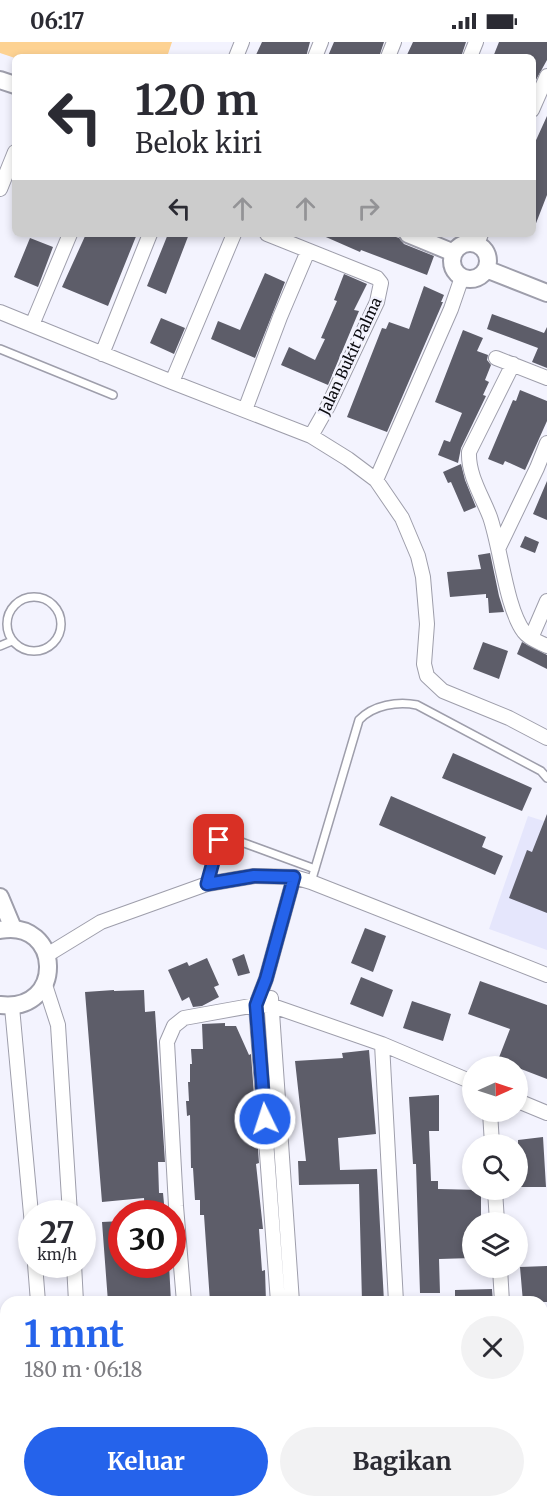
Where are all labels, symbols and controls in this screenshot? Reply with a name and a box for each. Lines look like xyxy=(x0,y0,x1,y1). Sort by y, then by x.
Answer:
text: 06:17 xyxy=(30,7,85,35)
text: 120 m xyxy=(135,74,258,126)
icon: left xyxy=(36,78,114,156)
text: Belok kiri xyxy=(135,126,262,160)
icon: left xyxy=(163,192,196,225)
icon: ahead xyxy=(226,192,259,225)
icon: ahead xyxy=(289,192,322,225)
icon: right xyxy=(352,192,385,225)
street label: Jalan Bukit Palma xyxy=(314,294,386,419)
pin xyxy=(193,814,244,865)
icon: arrive xyxy=(202,823,235,856)
north arrow xyxy=(462,1056,528,1122)
map controls xyxy=(462,1056,528,1278)
position arrow xyxy=(233,1087,297,1151)
button: search xyxy=(462,1134,528,1200)
speed limit sign: 30 xyxy=(108,1200,186,1278)
button: layers xyxy=(462,1212,528,1278)
text: 27 xyxy=(40,1213,74,1251)
text: km/h xyxy=(37,1245,77,1264)
text: 1 mnt xyxy=(24,1312,124,1357)
button: close xyxy=(461,1316,524,1379)
text: 180 m · 06:18 xyxy=(24,1357,142,1382)
button: Keluar xyxy=(24,1427,268,1496)
button: Bagikan xyxy=(280,1427,524,1496)

